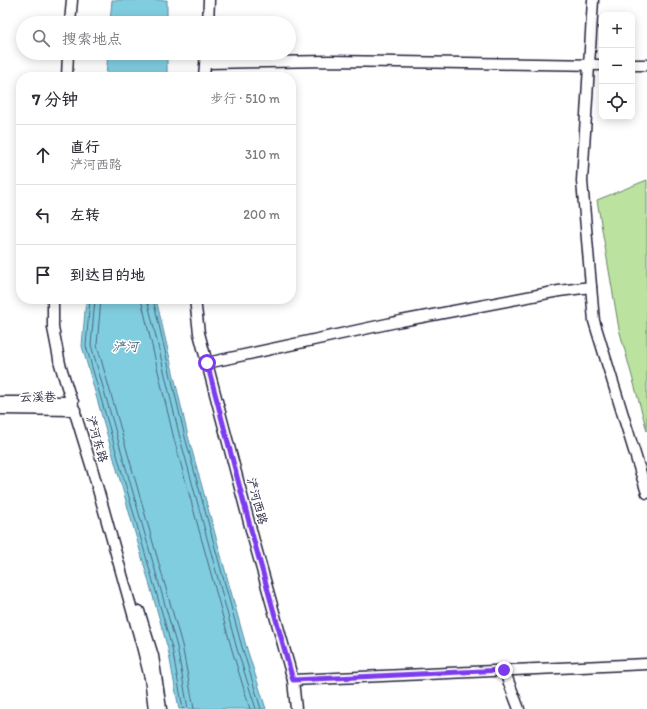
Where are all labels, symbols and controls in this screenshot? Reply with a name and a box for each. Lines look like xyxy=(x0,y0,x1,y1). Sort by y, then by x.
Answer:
map controls xyxy=(599,12,635,120)
button: + xyxy=(599,12,635,48)
search box xyxy=(16,16,296,60)
icon: search xyxy=(30,27,52,49)
text: 搜索地点 xyxy=(62,30,122,48)
button: − xyxy=(599,48,635,84)
button: locate xyxy=(599,84,635,120)
text: 7 分钟 xyxy=(32,89,78,109)
text: 步行 · 510 m xyxy=(210,91,280,106)
text: 直行 xyxy=(70,138,100,156)
icon: ahead xyxy=(32,144,54,166)
text: 310 m xyxy=(245,147,280,162)
text: 浐河西路 xyxy=(70,157,122,172)
icon: left xyxy=(32,204,54,226)
text: 左转 xyxy=(70,206,100,224)
text: 200 m xyxy=(243,207,280,222)
icon: arrive xyxy=(32,264,54,286)
text: 到达目的地 xyxy=(70,266,145,284)
water label: 浐河 xyxy=(112,339,140,354)
route start xyxy=(198,354,216,372)
street label: 云溪巷 xyxy=(20,390,56,404)
street label: 浐河东路 xyxy=(84,414,110,464)
street label: 浐河西路 xyxy=(244,476,270,526)
route end xyxy=(495,661,513,679)

